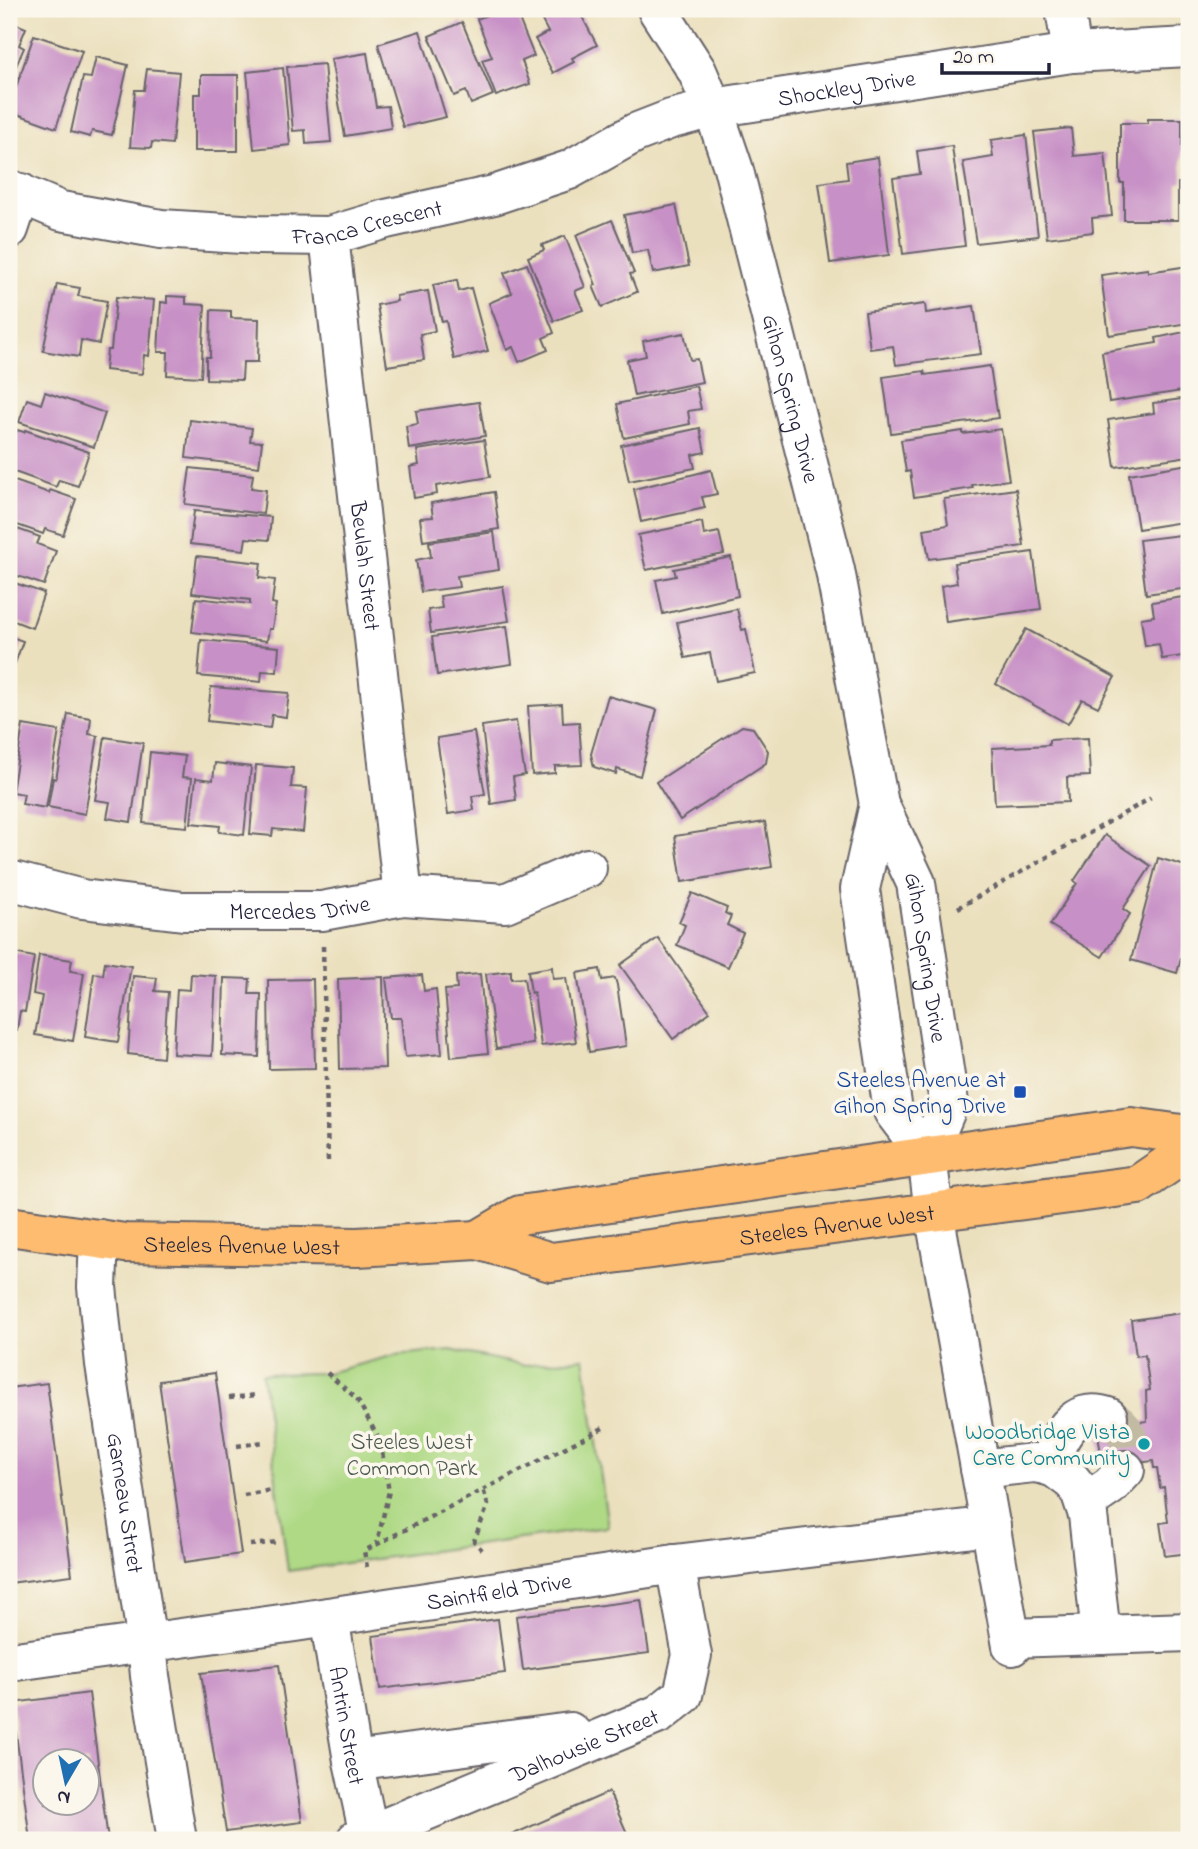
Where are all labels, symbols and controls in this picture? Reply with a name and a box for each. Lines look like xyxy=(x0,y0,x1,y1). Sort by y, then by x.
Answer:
scale bar xyxy=(942,32,1049,76)
text: 20 m xyxy=(953,43,994,73)
street label: Shockley Drive xyxy=(776,63,918,117)
street label: Franca Crescent xyxy=(291,193,446,255)
street label: Gihon Spring Drive xyxy=(752,311,826,487)
street label: Beulah Street xyxy=(340,499,387,633)
street label: Gihon Spring Drive xyxy=(894,866,954,1046)
street label: Mercedes Drive xyxy=(229,888,374,930)
place label: Steeles Avenue at Gihon Spring Drive xyxy=(833,1065,1007,1125)
marker: Steeles Avenue at Gihon Spring Drive xyxy=(1012,1084,1028,1100)
street label: Steeles Avenue West xyxy=(737,1198,937,1256)
street label: Steeles Avenue West xyxy=(143,1229,341,1266)
place label: Woodbridge Vista Care Community xyxy=(965,1417,1130,1478)
park label: Steeles West Common Park xyxy=(347,1427,478,1486)
street label: Garneau Strret xyxy=(97,1431,150,1576)
marker: Woodbridge Vista Care Community xyxy=(1136,1436,1152,1452)
street label: Saintfield Drive xyxy=(424,1566,575,1621)
street label: Antrin Street xyxy=(319,1664,372,1789)
street label: Dalhousie Street xyxy=(504,1702,665,1794)
north arrow xyxy=(32,1748,102,1818)
text: N xyxy=(55,1782,72,1811)

